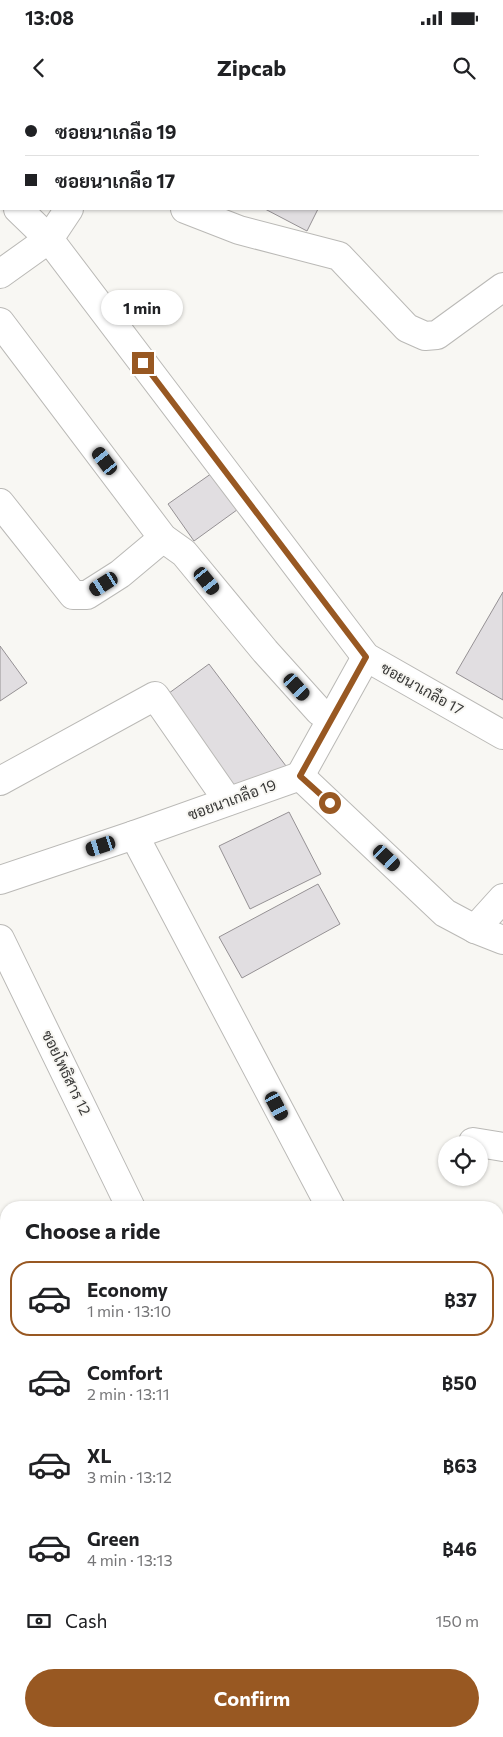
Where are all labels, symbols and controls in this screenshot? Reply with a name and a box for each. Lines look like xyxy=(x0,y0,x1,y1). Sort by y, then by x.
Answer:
text: 13:08 xyxy=(25,6,74,29)
icon: back xyxy=(25,54,53,82)
text: Zipcab xyxy=(217,54,286,81)
icon: search xyxy=(450,54,478,82)
text: ซอยนาเกลือ 19 xyxy=(55,120,177,143)
text: ซอยนาเกลือ 17 xyxy=(55,169,175,192)
callout: 1 min xyxy=(102,290,184,326)
text: 1 min xyxy=(123,298,161,317)
route end xyxy=(132,352,154,374)
car xyxy=(89,445,120,477)
car xyxy=(191,565,222,597)
car xyxy=(87,570,120,598)
street label: ซอยนาเกลือ 17 xyxy=(378,658,467,718)
car xyxy=(281,671,312,703)
street label: ซอยนาเกลือ 19 xyxy=(185,775,278,823)
route start xyxy=(319,792,341,814)
car xyxy=(84,834,117,858)
car xyxy=(370,842,403,874)
street label: ซอยโพธิสาร 12 xyxy=(39,1027,95,1118)
car xyxy=(263,1089,290,1123)
map controls xyxy=(438,1136,488,1186)
button: locate xyxy=(438,1136,488,1186)
text: Choose a ride xyxy=(25,1217,160,1244)
icon: car xyxy=(27,1276,72,1321)
text: Economy xyxy=(87,1278,168,1301)
text: ฿37 xyxy=(444,1288,477,1311)
text: 1 min · 13:10 xyxy=(87,1301,171,1320)
icon: car xyxy=(27,1359,72,1404)
text: Comfort xyxy=(87,1361,163,1384)
text: ฿50 xyxy=(442,1371,477,1394)
text: 2 min · 13:11 xyxy=(87,1384,170,1403)
icon: car xyxy=(27,1442,72,1487)
text: XL xyxy=(87,1444,112,1467)
text: ฿63 xyxy=(443,1454,477,1477)
text: 3 min · 13:12 xyxy=(87,1467,172,1486)
icon: car xyxy=(27,1525,72,1570)
text: Green xyxy=(87,1527,139,1550)
text: ฿46 xyxy=(442,1537,477,1560)
text: 4 min · 13:13 xyxy=(87,1550,173,1569)
icon: cash xyxy=(25,1607,53,1635)
text: Cash xyxy=(65,1609,107,1632)
text: 150 m xyxy=(436,1611,479,1630)
button: Confirm xyxy=(25,1669,479,1727)

